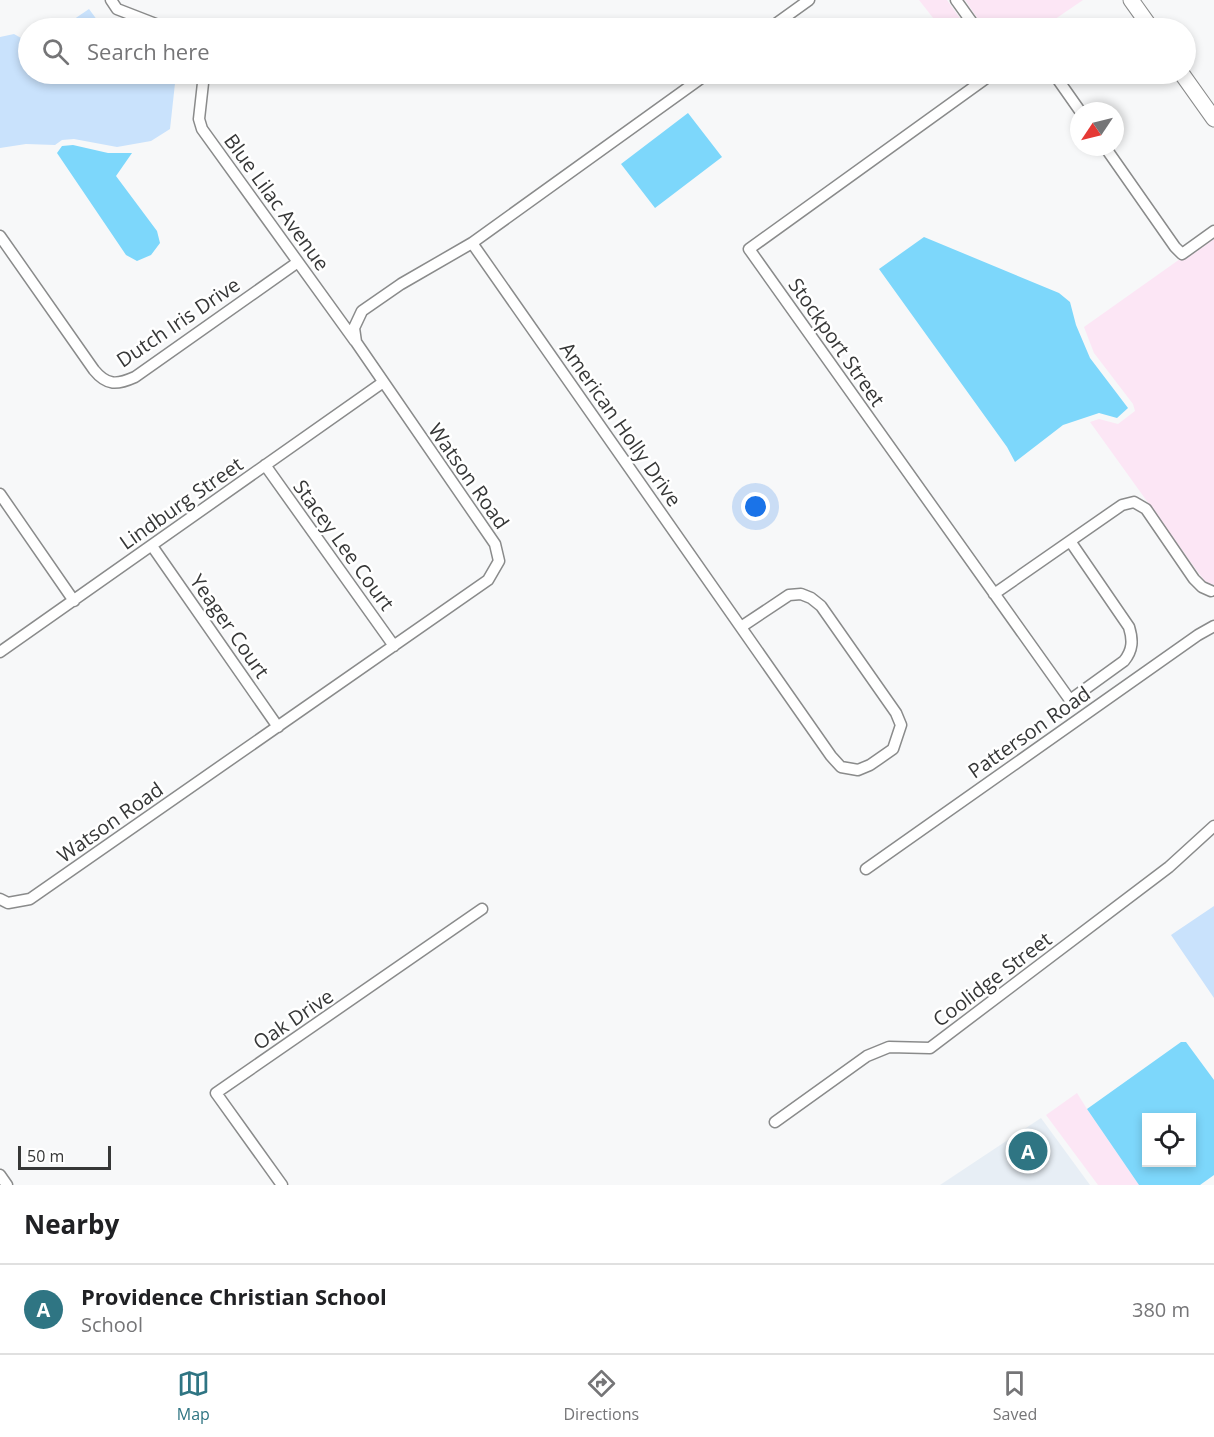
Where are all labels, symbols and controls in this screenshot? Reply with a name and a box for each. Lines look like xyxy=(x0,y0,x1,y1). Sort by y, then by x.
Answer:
search box xyxy=(18,18,1196,84)
icon: search xyxy=(39,35,72,68)
text: Search here xyxy=(87,36,210,66)
north arrow xyxy=(1070,102,1124,156)
street label: Blue Lilac Avenue xyxy=(218,128,336,276)
street label: Dutch Iris Drive xyxy=(111,271,245,373)
street label: Stockport Street xyxy=(783,272,891,412)
street label: American Holly Drive xyxy=(554,336,688,512)
street label: Watson Road xyxy=(423,418,515,534)
street label: Lindburg Street xyxy=(114,450,248,556)
street label: Stacey Lee Court xyxy=(287,474,401,616)
your location xyxy=(741,492,770,521)
street label: Yeager Court xyxy=(184,569,276,683)
street label: Patterson Road xyxy=(962,680,1096,784)
street label: Watson Road xyxy=(52,776,168,868)
street label: Coolidge Street xyxy=(927,925,1057,1033)
street label: Oak Drive xyxy=(248,982,338,1056)
map controls xyxy=(1142,1113,1196,1167)
button: locate xyxy=(1142,1113,1196,1167)
pin: A xyxy=(1008,1128,1048,1174)
scale bar xyxy=(18,1143,111,1170)
text: 50 m xyxy=(27,1145,64,1167)
text: Nearby xyxy=(24,1206,119,1242)
text: Providence Christian School xyxy=(81,1281,387,1311)
text: A xyxy=(37,1296,50,1323)
text: 380 m xyxy=(1132,1296,1190,1323)
text: School xyxy=(81,1311,143,1338)
tab: Map xyxy=(177,1367,210,1425)
tab: Directions xyxy=(563,1367,639,1425)
tab: Saved xyxy=(993,1367,1037,1425)

